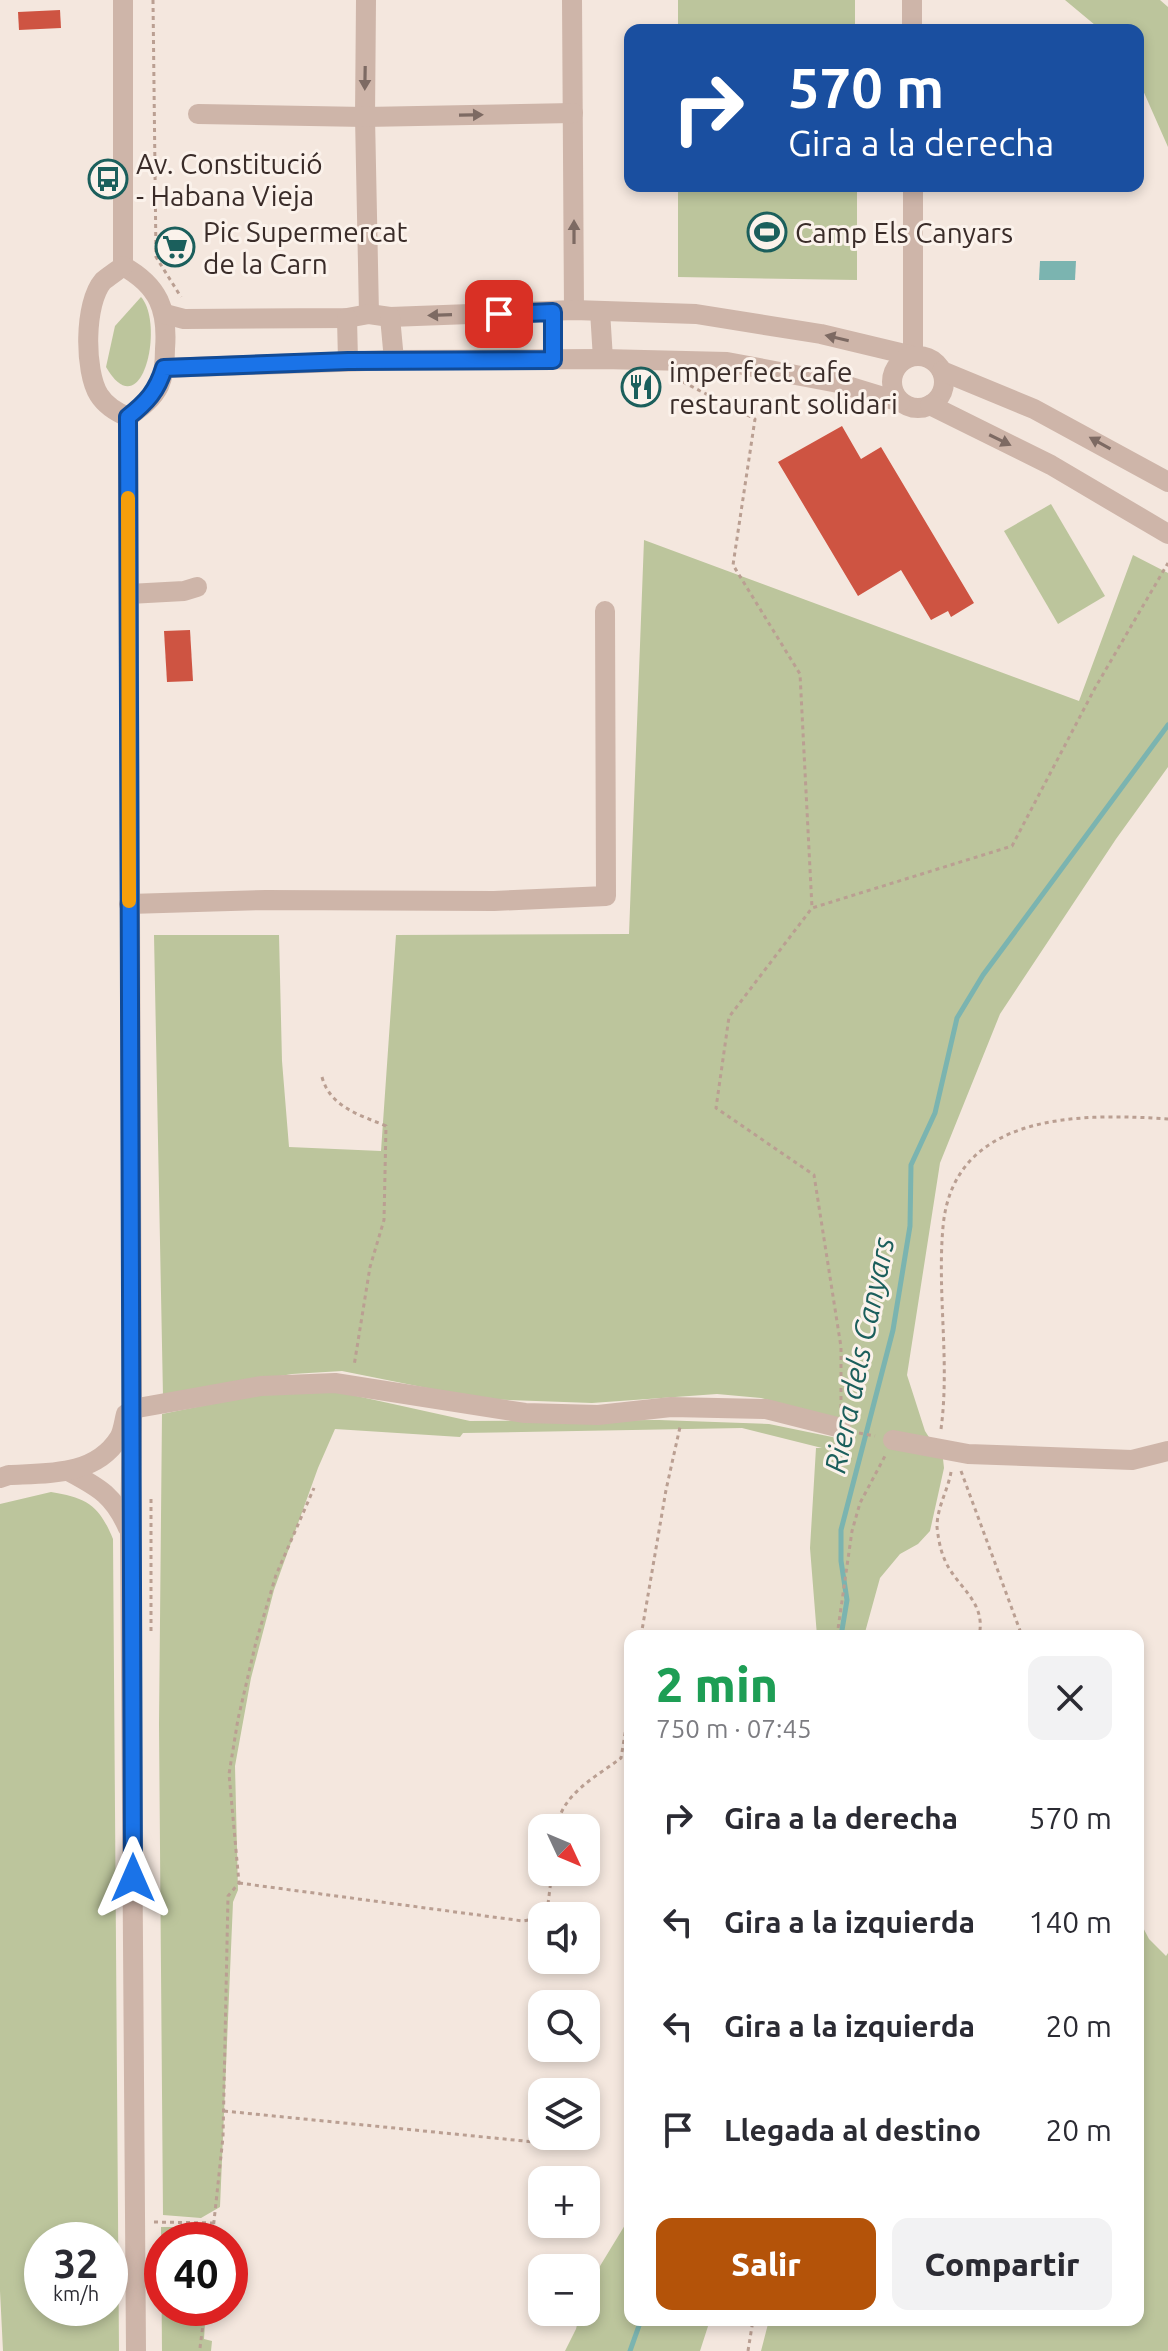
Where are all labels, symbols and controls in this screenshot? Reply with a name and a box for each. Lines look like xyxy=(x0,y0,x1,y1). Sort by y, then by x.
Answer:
icon: right xyxy=(656,56,760,160)
text: 570 m xyxy=(788,56,944,119)
one-way arrow xyxy=(359,66,371,91)
one-way arrow xyxy=(459,109,484,121)
text: Gira a la derecha xyxy=(788,122,1054,163)
place label: Av. Constitució - Habana Vieja xyxy=(136,148,323,211)
bus stop icon: Av. Constitució - Habana Vieja xyxy=(87,158,129,200)
sports icon: Camp Els Canyars xyxy=(746,211,788,253)
place label: Pic Supermercat de la Carn xyxy=(203,216,408,279)
place label: Camp Els Canyars xyxy=(795,217,1013,248)
one-way arrow xyxy=(568,219,580,244)
supermarket icon: Pic Supermercat de la Carn xyxy=(154,226,196,268)
pin xyxy=(465,280,533,348)
icon: arrive xyxy=(477,292,521,336)
one-way arrow xyxy=(427,309,452,322)
one-way arrow xyxy=(825,331,850,344)
place label: imperfect cafe restaurant solidari xyxy=(669,356,898,419)
restaurant icon: imperfect cafe restaurant solidari xyxy=(620,366,662,408)
one-way arrow xyxy=(988,433,1011,447)
one-way arrow xyxy=(1089,437,1111,451)
water label: Riera dels Canyars xyxy=(817,1234,901,1476)
button: close xyxy=(1028,1656,1112,1740)
text: 2 min xyxy=(656,1657,778,1711)
text: 750 m · 07:45 xyxy=(656,1714,812,1743)
icon: right xyxy=(656,1796,700,1840)
text: Gira a la derecha xyxy=(724,1801,958,1835)
text: 570 m xyxy=(1028,1801,1112,1835)
north arrow xyxy=(528,1814,600,1886)
map controls xyxy=(528,1814,600,2326)
position arrow xyxy=(91,1836,175,1920)
icon: left xyxy=(656,1900,700,1944)
button: sound xyxy=(528,1902,600,1974)
text: Gira a la izquierda xyxy=(724,1905,975,1939)
text: 140 m xyxy=(1028,1905,1112,1939)
button: search xyxy=(528,1990,600,2062)
icon: left xyxy=(656,2004,700,2048)
text: Gira a la izquierda xyxy=(724,2009,975,2043)
text: 20 m xyxy=(1045,2009,1112,2043)
button: layers xyxy=(528,2078,600,2150)
icon: arrive xyxy=(656,2108,700,2152)
text: Llegada al destino xyxy=(724,2113,981,2147)
text: 20 m xyxy=(1045,2113,1112,2147)
button: + xyxy=(528,2166,600,2238)
button: Salir xyxy=(656,2218,876,2310)
button: Compartir xyxy=(892,2218,1112,2310)
speed limit sign: 40 xyxy=(144,2222,248,2326)
text: 32 xyxy=(53,2241,99,2286)
button: − xyxy=(528,2254,600,2326)
text: km/h xyxy=(53,2282,99,2305)

